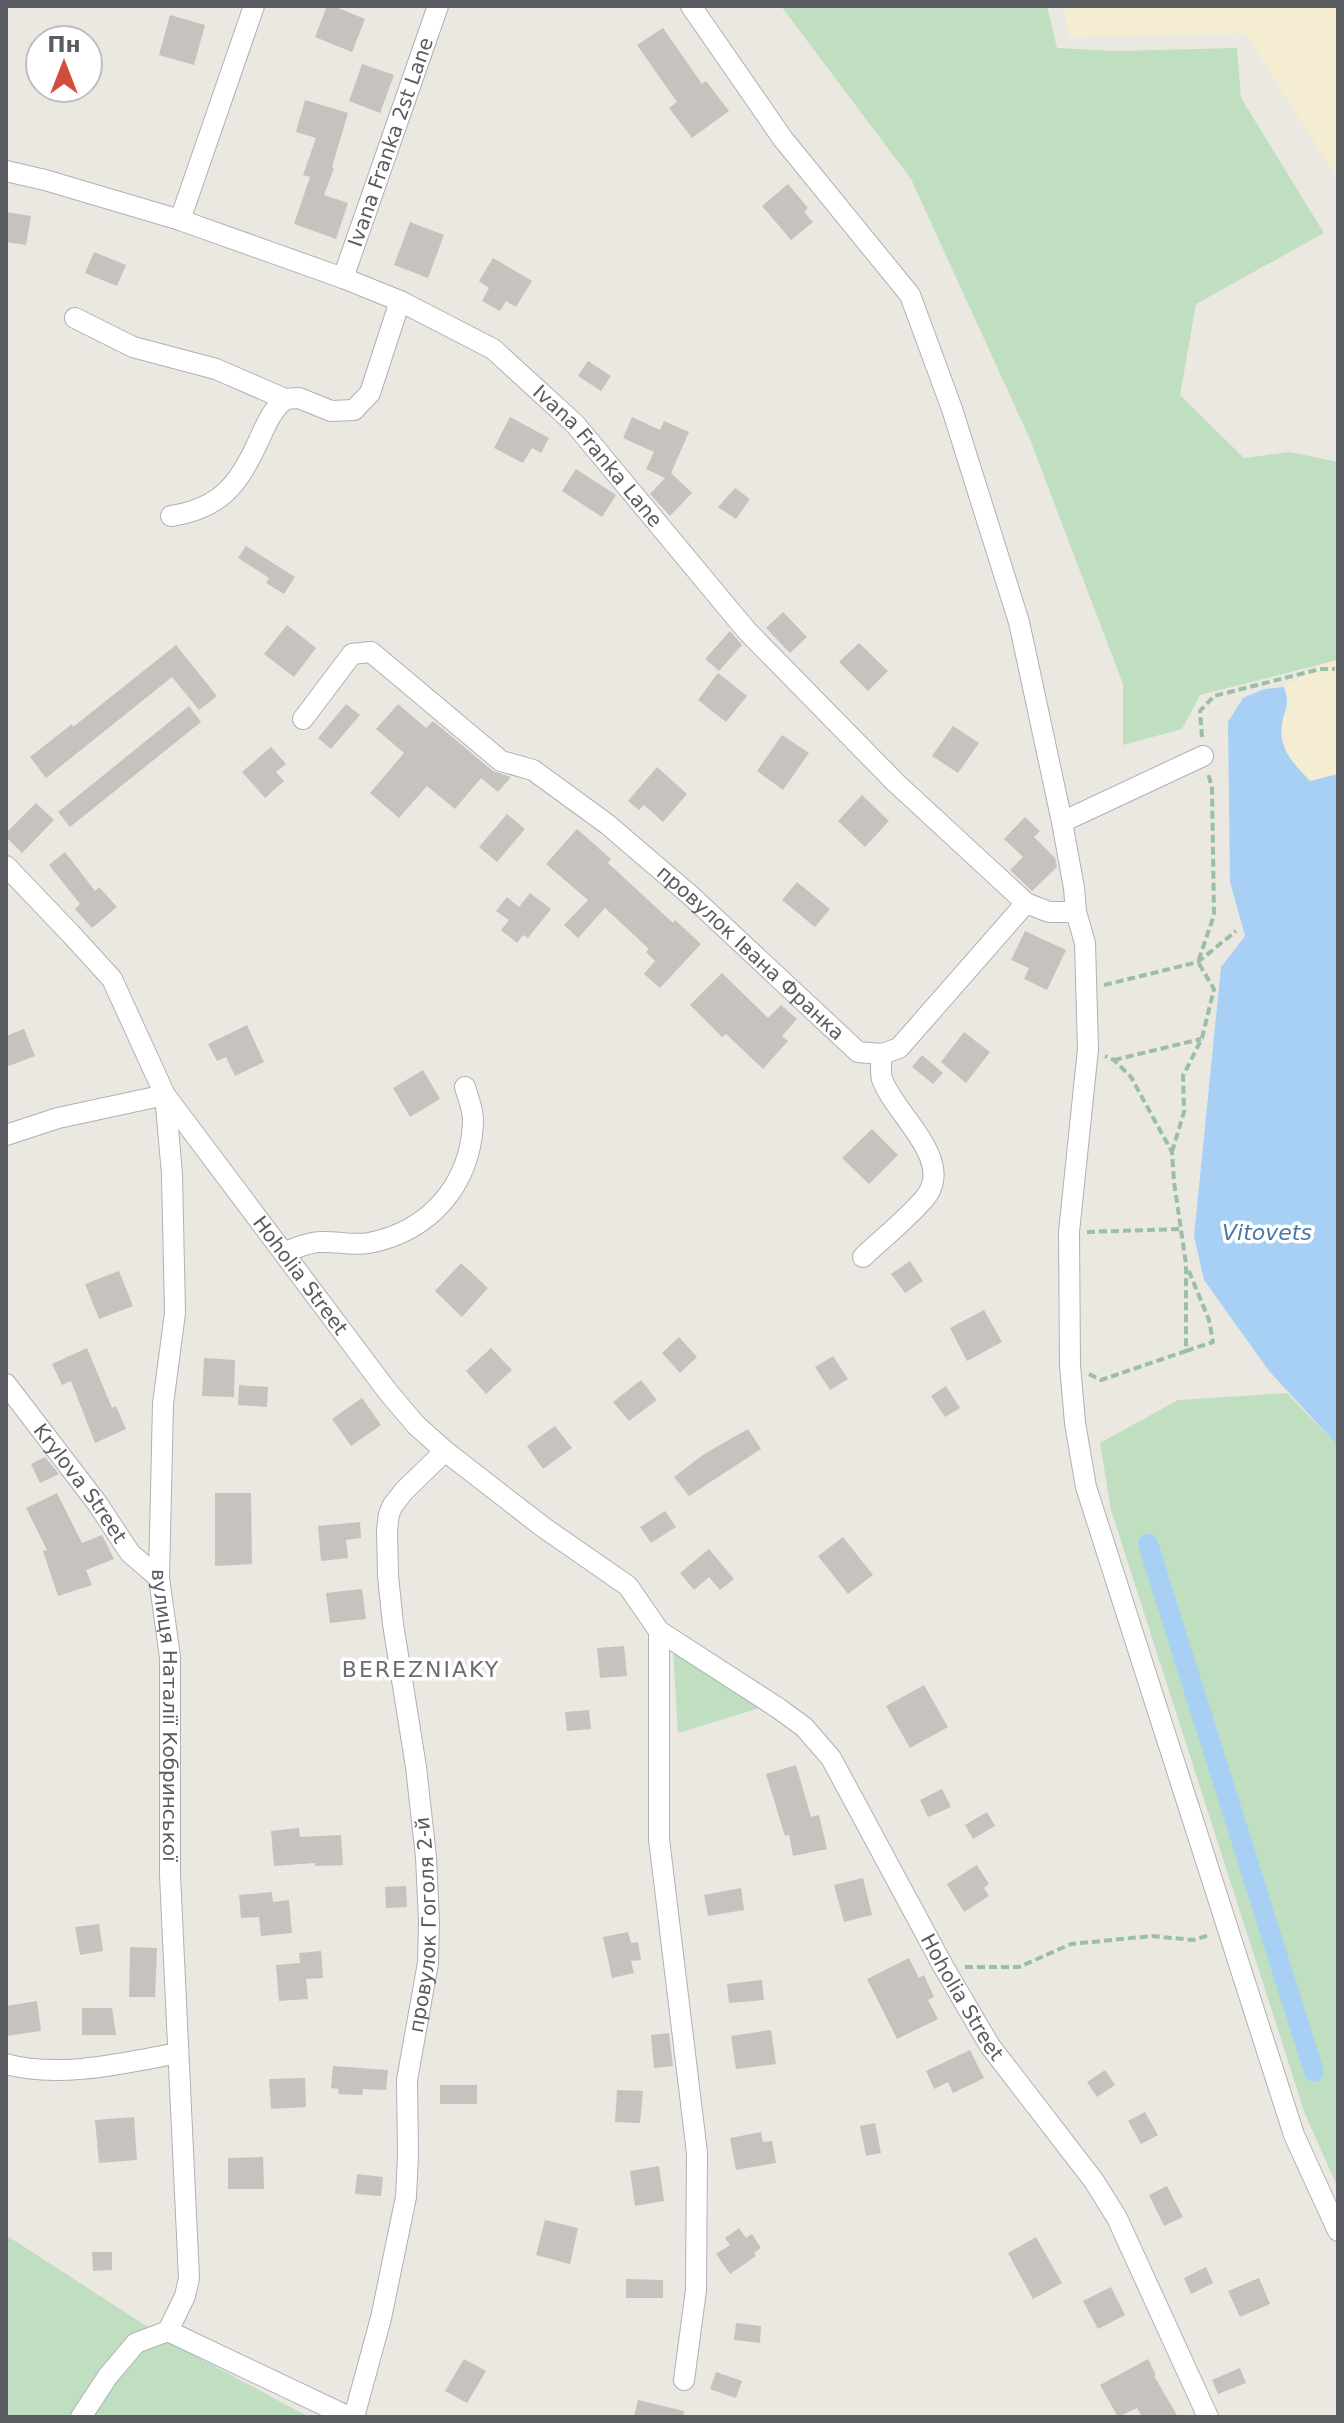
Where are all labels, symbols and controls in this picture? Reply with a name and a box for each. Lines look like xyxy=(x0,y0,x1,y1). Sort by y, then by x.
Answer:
north arrow xyxy=(24,24,104,104)
text: Пн xyxy=(47,32,81,57)
street label: Ivana Franka 2st Lane xyxy=(343,34,438,250)
street label: Ivana Franka Lane xyxy=(528,380,668,532)
street label: провулок Івана Франка xyxy=(652,860,849,1045)
street label: Hoholia Street xyxy=(248,1211,353,1340)
water label: Vitovets xyxy=(1222,1220,1312,1245)
street label: Krylova Street xyxy=(29,1419,132,1548)
street label: вулиця Наталії Кобринської xyxy=(147,1569,182,1862)
district label: BEREZNIAKY xyxy=(342,1657,500,1682)
street label: провулок Гоголя 2-й xyxy=(404,1816,441,2034)
street label: Hoholia Street xyxy=(916,1930,1009,2065)

